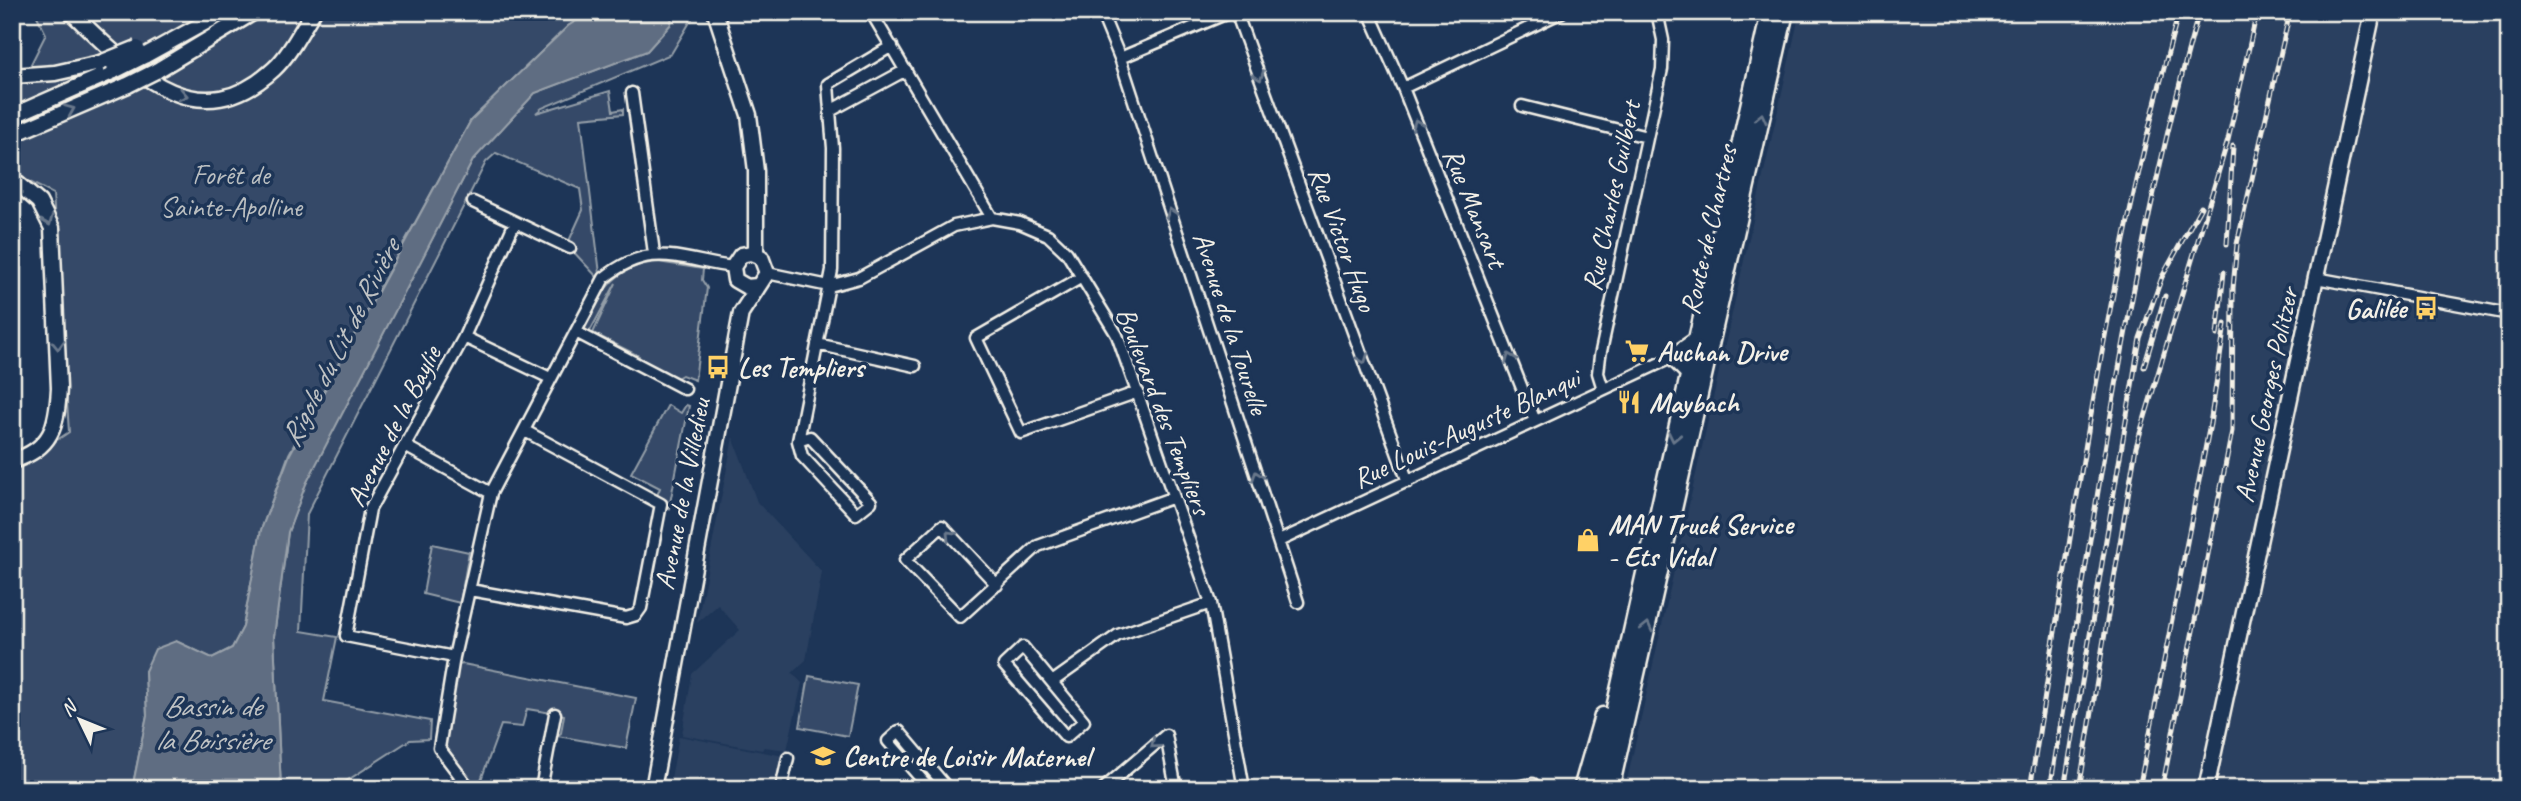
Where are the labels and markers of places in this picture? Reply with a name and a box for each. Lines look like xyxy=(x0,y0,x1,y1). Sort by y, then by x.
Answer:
place label: Galilée xyxy=(2346,291,2409,326)
bus stop icon: Galilée xyxy=(2412,294,2440,322)
place label: Auchan Drive xyxy=(1657,334,1789,369)
supermarket icon: Auchan Drive xyxy=(1623,337,1651,365)
place label: Les Templiers xyxy=(738,350,867,385)
bus stop icon: Les Templiers xyxy=(704,353,732,381)
place label: Maybach xyxy=(1649,385,1740,420)
restaurant icon: Maybach xyxy=(1615,388,1643,416)
place label: MAN Truck Service - Ets Vidal xyxy=(1608,507,1795,574)
shop icon: MAN Truck Service - Ets Vidal xyxy=(1574,526,1602,554)
place label: Centre de Loisir Maternel xyxy=(843,739,1096,774)
school or university icon: Centre de Loisir Maternel xyxy=(809,742,837,770)

